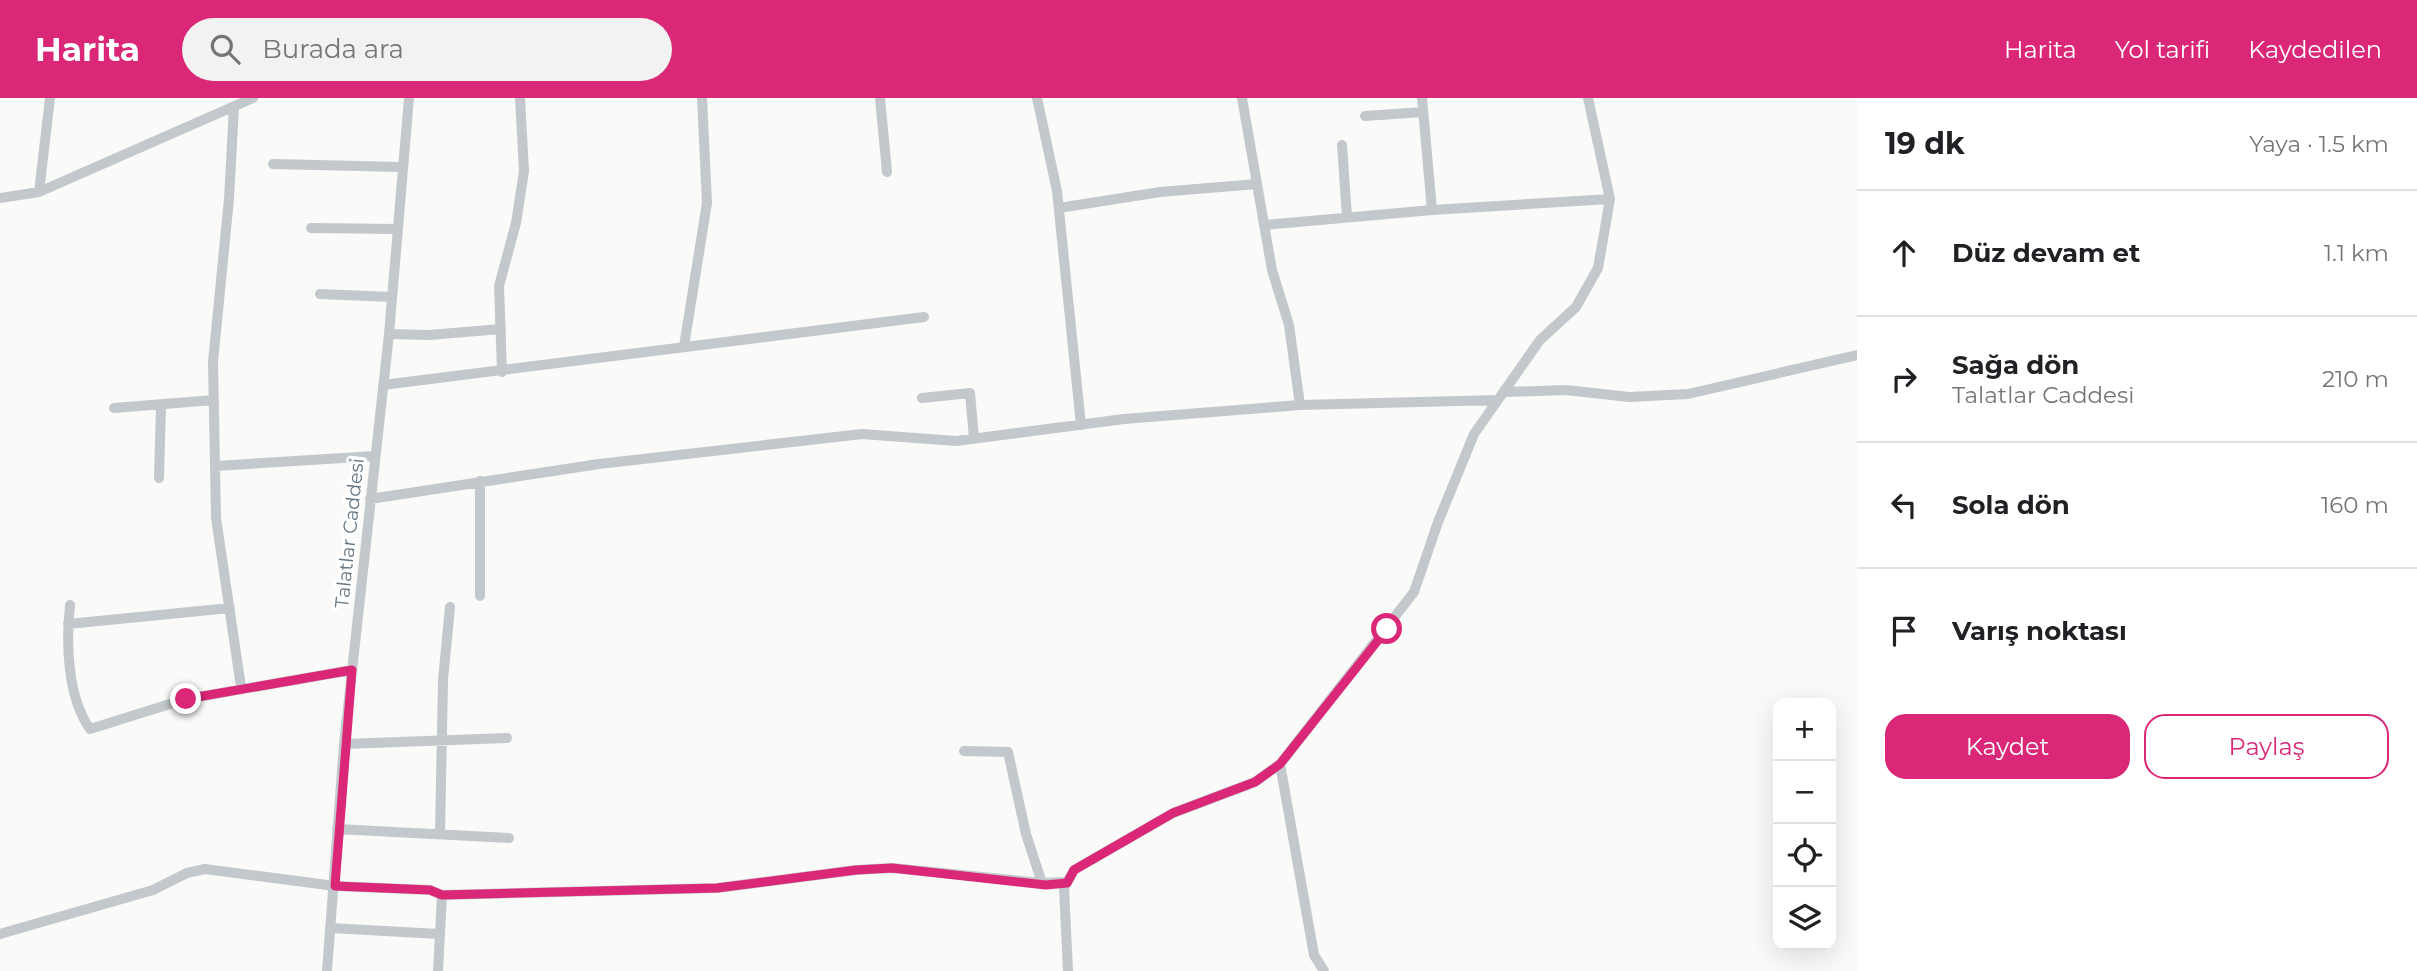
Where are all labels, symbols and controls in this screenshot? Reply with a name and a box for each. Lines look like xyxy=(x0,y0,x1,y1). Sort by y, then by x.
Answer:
search box xyxy=(182,18,672,81)
text: Harita xyxy=(35,29,140,69)
icon: search xyxy=(206,30,244,68)
text: Burada ara xyxy=(262,33,404,65)
text: Harita xyxy=(2004,35,2077,64)
text: Yol tarifi xyxy=(2115,35,2210,64)
text: Kaydedilen xyxy=(2248,35,2382,64)
text: 19 dk xyxy=(1885,125,1965,162)
text: Yaya · 1.5 km xyxy=(2249,130,2389,158)
icon: ahead xyxy=(1885,234,1923,272)
text: Düz devam et xyxy=(1952,237,2140,269)
text: 1.1 km xyxy=(2324,239,2389,267)
text: Sağa dön xyxy=(1952,349,2079,381)
icon: right xyxy=(1885,360,1923,398)
text: 210 m xyxy=(2322,365,2389,393)
text: Talatlar Caddesi xyxy=(1952,381,2134,409)
street label: Talatlar Caddesi xyxy=(330,457,369,609)
icon: left xyxy=(1885,486,1923,524)
text: Sola dön xyxy=(1952,489,2070,521)
text: 160 m xyxy=(2321,491,2389,519)
icon: arrive xyxy=(1885,612,1923,650)
route start xyxy=(1371,613,1402,644)
text: Varış noktası xyxy=(1952,615,2127,647)
route end xyxy=(170,683,201,714)
map controls xyxy=(1773,698,1836,950)
button: + xyxy=(1773,698,1836,761)
button: Kaydet xyxy=(1885,714,2130,779)
button: Paylaş xyxy=(2144,714,2389,779)
button: − xyxy=(1773,761,1836,824)
button: locate xyxy=(1773,824,1836,887)
button: layers xyxy=(1773,887,1836,950)

